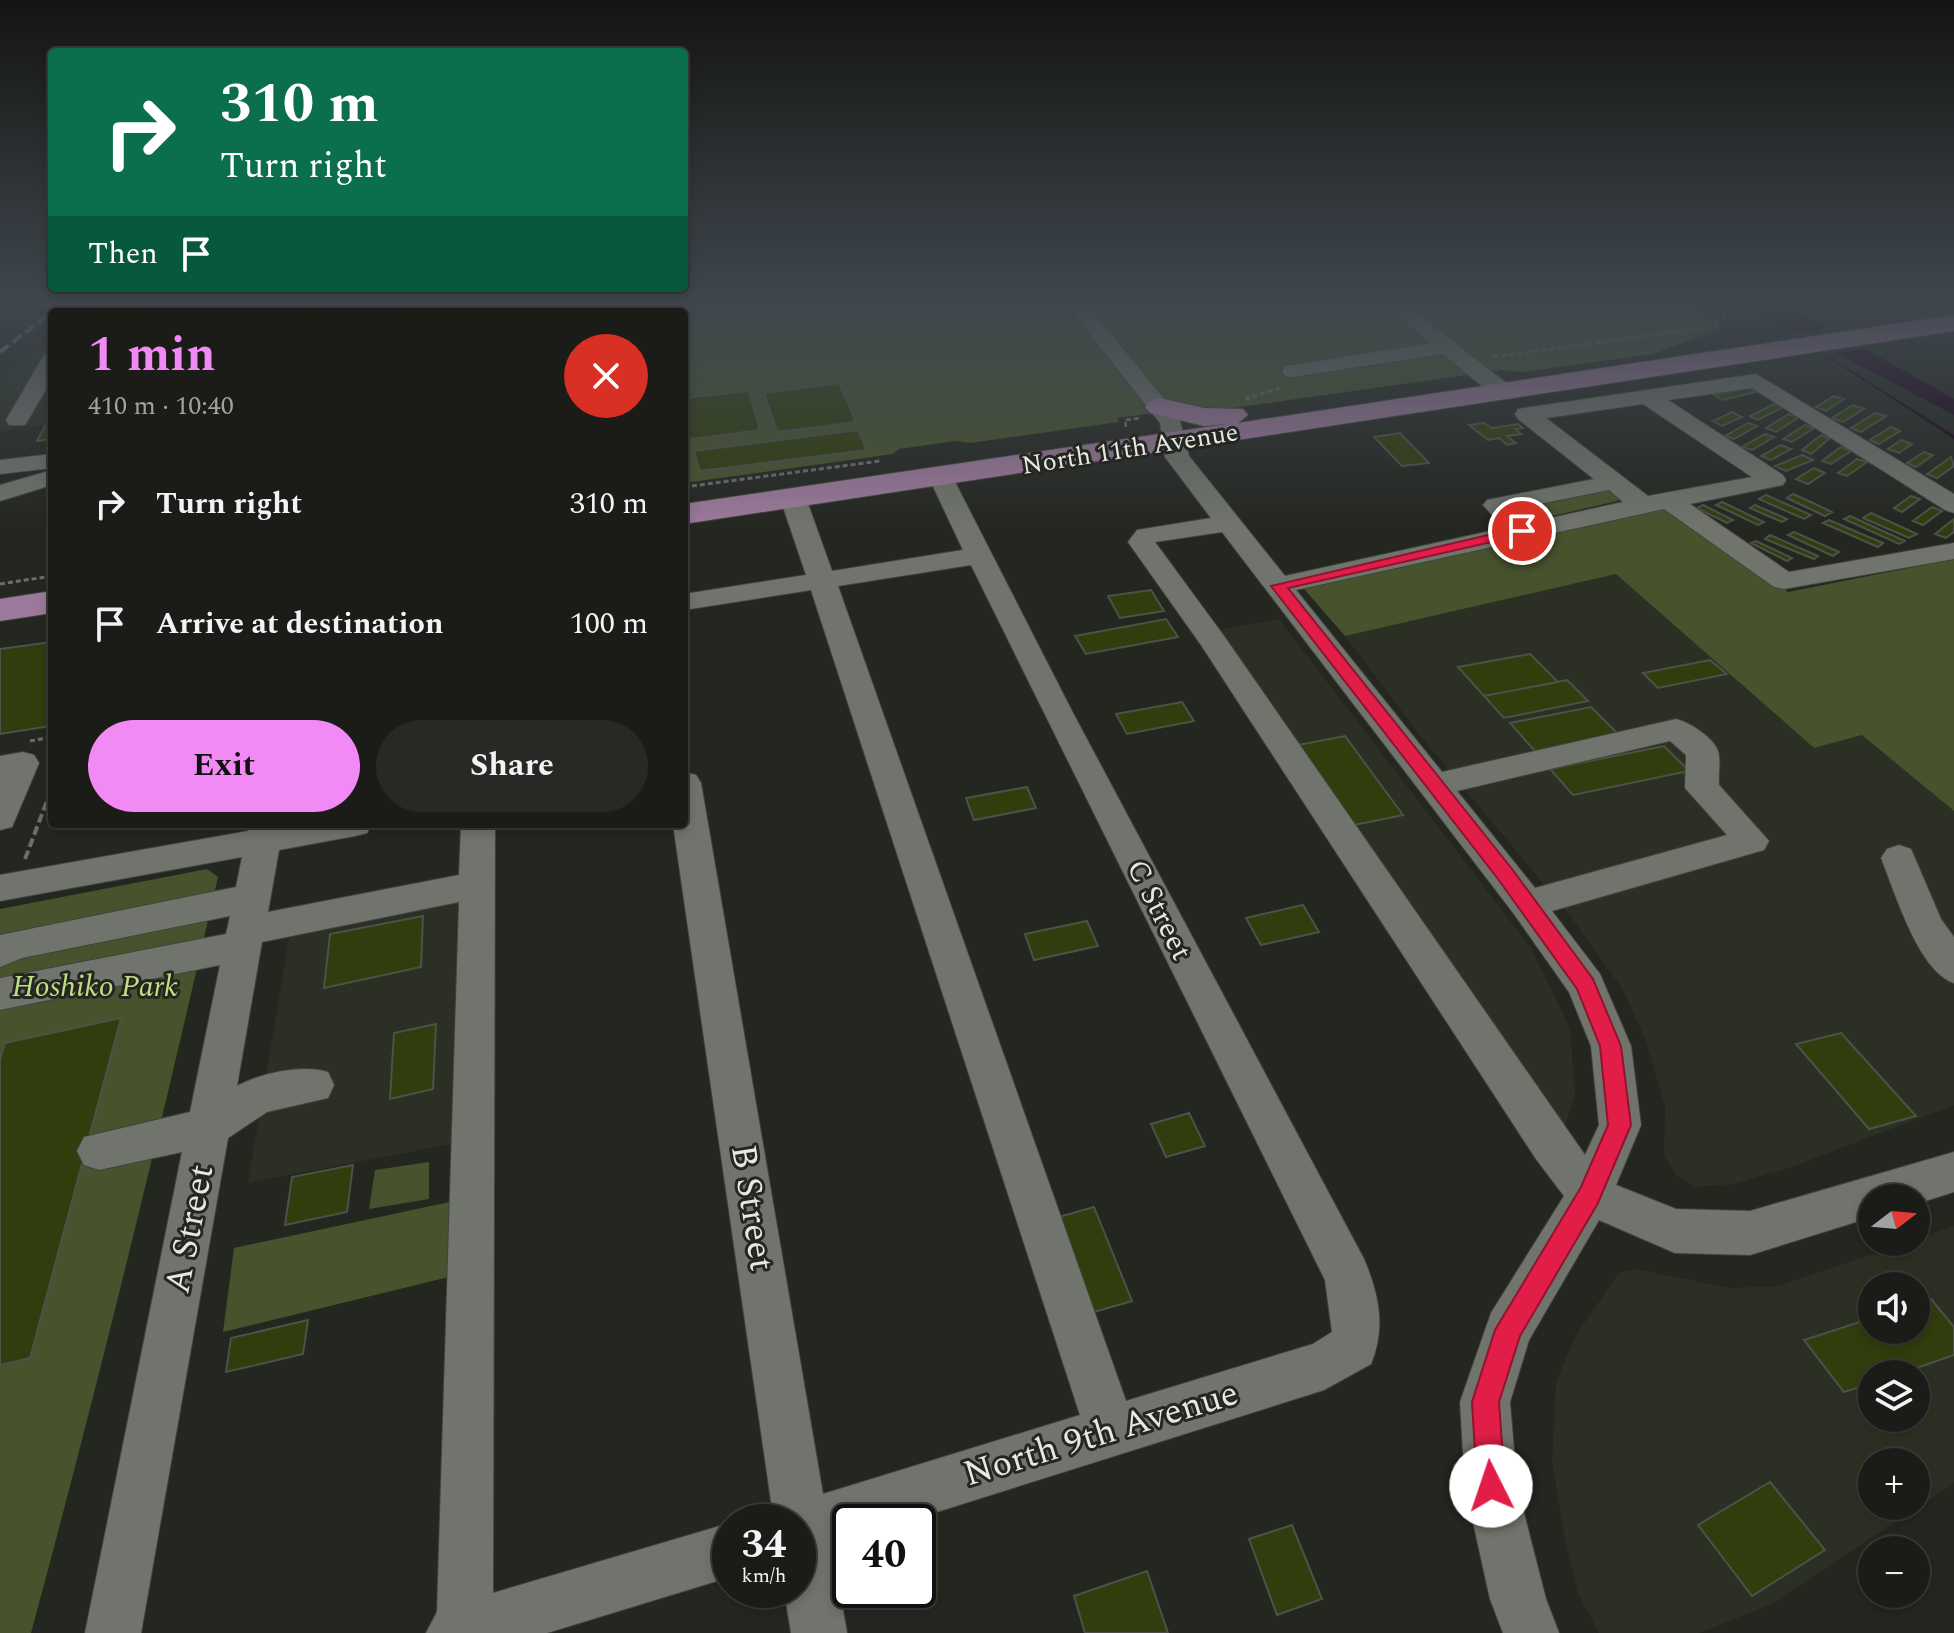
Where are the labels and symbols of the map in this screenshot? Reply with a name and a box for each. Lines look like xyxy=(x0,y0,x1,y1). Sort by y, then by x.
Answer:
street label: North 11th Avenue xyxy=(1019,412,1241,486)
pin xyxy=(1488,497,1556,565)
street label: C Street xyxy=(1114,851,1204,969)
park label: Hoshiko Park xyxy=(12,964,178,1010)
street label: B Street xyxy=(715,1141,789,1275)
street label: A Street xyxy=(151,1160,229,1298)
north arrow xyxy=(1858,1184,1930,1256)
street label: North 9th Avenue xyxy=(957,1366,1245,1502)
position arrow xyxy=(1449,1444,1533,1528)
speed limit sign: 40 xyxy=(832,1504,936,1608)

